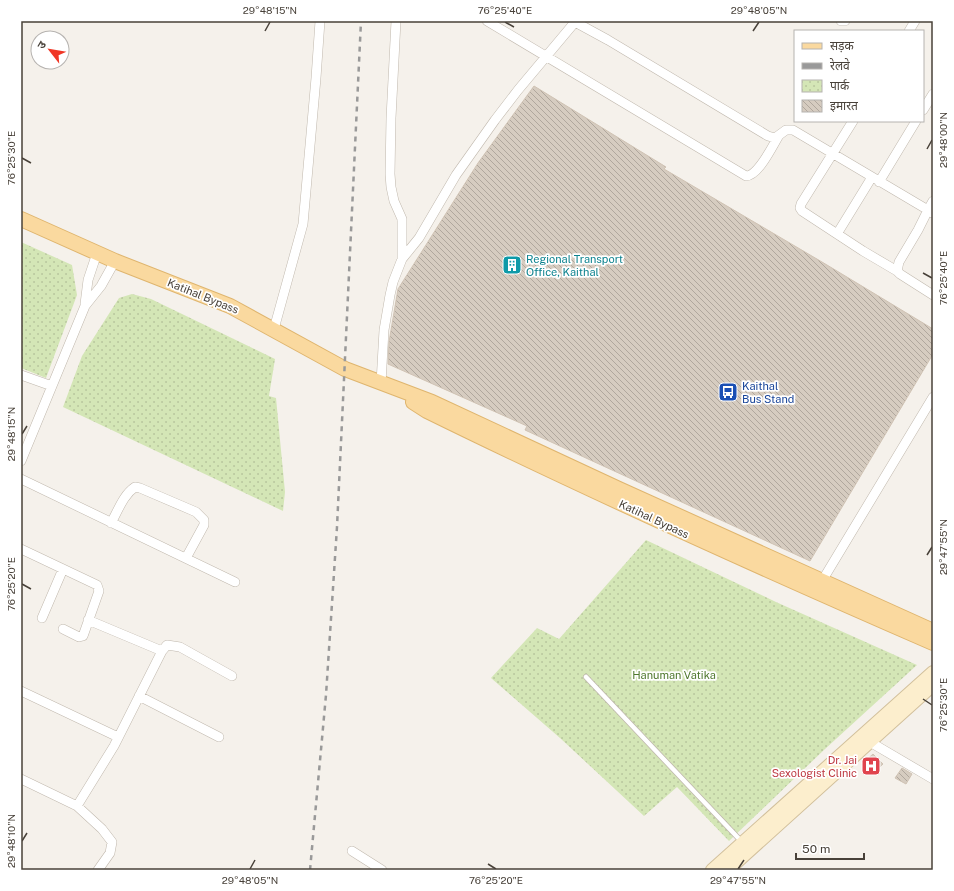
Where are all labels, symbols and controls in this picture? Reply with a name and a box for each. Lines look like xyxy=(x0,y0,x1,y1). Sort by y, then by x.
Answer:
text: 29°48'15"N xyxy=(243,4,297,16)
text: 76°25'40"E xyxy=(478,4,532,16)
text: 29°48'05"N xyxy=(731,4,787,16)
north arrow xyxy=(30,30,70,70)
legend xyxy=(794,30,924,122)
text: उ xyxy=(35,39,49,51)
text: सड़क xyxy=(830,39,855,53)
text: रेलवे xyxy=(830,58,850,73)
text: पार्क xyxy=(830,79,850,93)
text: इमारत xyxy=(830,99,859,113)
text: 29°48'00"N xyxy=(937,112,949,168)
text: 76°25'30"E xyxy=(5,131,17,185)
text: 76°25'40"E xyxy=(937,251,949,305)
place label: Regional Transport Office, Kaithal xyxy=(526,253,623,278)
building icon: Regional Transport Office, Kaithal xyxy=(501,254,523,276)
street label: Katihal Bypass xyxy=(166,276,241,316)
place label: Kaithal Bus Stand xyxy=(742,380,794,405)
bus stop icon: Kaithal Bus Stand xyxy=(717,381,739,403)
text: 29°48'15"N xyxy=(5,407,17,461)
street label: Katihal Bypass xyxy=(617,498,691,541)
text: 29°47'55"N xyxy=(937,519,949,575)
text: 76°25'20"E xyxy=(5,557,17,611)
park label: Hanuman Vatika xyxy=(632,669,716,681)
text: 76°25'30"E xyxy=(937,678,949,732)
place label: Dr. Jai Sexologist Clinic xyxy=(772,754,857,779)
hospital icon: Dr. Jai Sexologist Clinic xyxy=(860,755,882,777)
text: 29°48'10"N xyxy=(5,814,17,868)
scale bar xyxy=(796,835,864,861)
text: 50 m xyxy=(802,842,830,856)
text: 29°48'05"N xyxy=(222,874,278,886)
text: 76°25'20"E xyxy=(469,874,523,886)
text: 29°47'55"N xyxy=(710,874,766,886)

